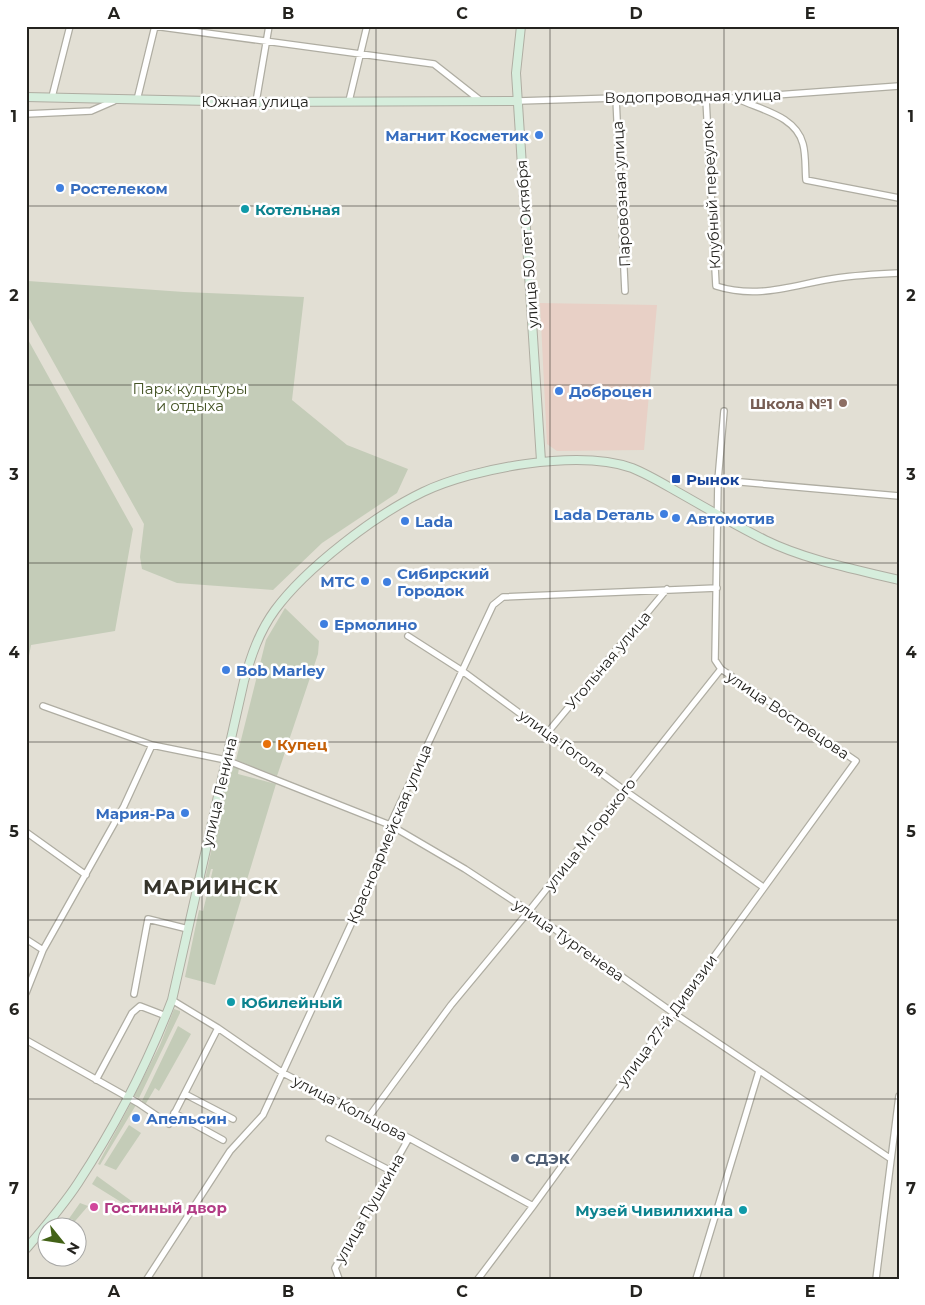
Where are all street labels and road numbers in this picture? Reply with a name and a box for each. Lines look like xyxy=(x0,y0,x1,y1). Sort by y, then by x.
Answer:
street label: Водопроводная улица xyxy=(604,85,782,107)
street label: Южная улица xyxy=(201,92,309,111)
street label: Паровозная улица xyxy=(608,120,634,268)
street label: Клубный переулок xyxy=(698,120,724,270)
street label: улица 50 лет Октября xyxy=(512,159,542,330)
street label: Угольная улица xyxy=(561,607,655,713)
street label: улица Вострецова xyxy=(722,666,853,763)
street label: улица Гоголя xyxy=(514,705,609,781)
street label: улица Ленина xyxy=(197,736,241,849)
street label: Красноармейская улица xyxy=(342,741,436,927)
street label: улица М.Горького xyxy=(539,774,640,895)
street label: улица Тургенева xyxy=(509,894,628,985)
street label: улица 27-й Дивизии xyxy=(612,951,721,1090)
street label: улица Кольцова xyxy=(289,1070,410,1145)
street label: улица Пушкина xyxy=(329,1150,408,1267)

